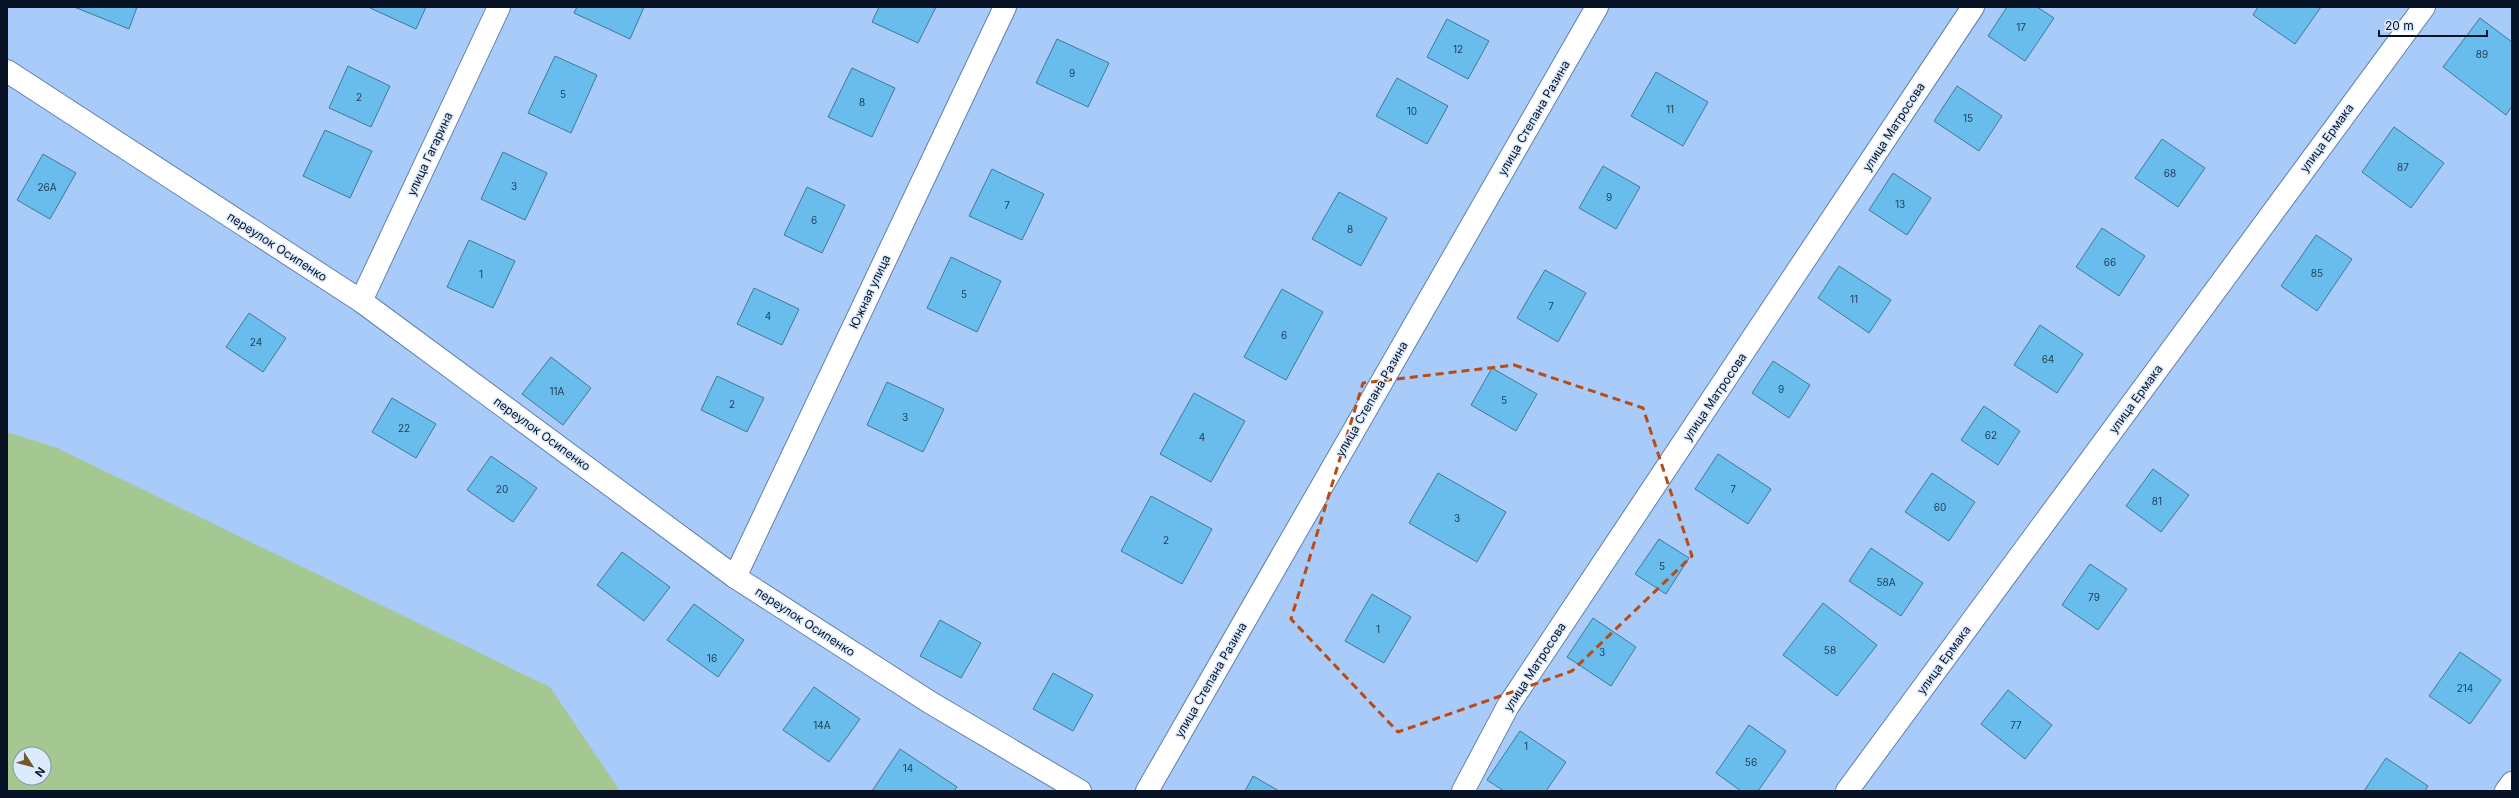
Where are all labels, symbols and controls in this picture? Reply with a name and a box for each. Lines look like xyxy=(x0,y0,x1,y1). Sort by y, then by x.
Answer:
scale bar xyxy=(2379,12,2487,38)
text: 20 m xyxy=(2385,18,2414,33)
house number: 17 xyxy=(2016,21,2026,33)
house number: 12 xyxy=(1453,43,1463,55)
house number: 89 xyxy=(2476,48,2488,60)
street label: улица Степана Разина xyxy=(1494,57,1573,178)
house number: 9 xyxy=(1069,67,1075,79)
street label: улица Матросова xyxy=(1859,79,1928,174)
house number: 5 xyxy=(560,88,566,100)
house number: 2 xyxy=(356,91,362,103)
house number: 8 xyxy=(859,96,865,108)
street label: улица Ермака xyxy=(2297,100,2357,175)
house number: 11 xyxy=(1666,103,1674,115)
house number: 10 xyxy=(1407,105,1417,117)
street label: улица Гагарина xyxy=(404,110,455,198)
house number: 15 xyxy=(1963,112,1973,124)
house number: 87 xyxy=(2397,161,2409,173)
house number: 68 xyxy=(2164,167,2176,179)
house number: 3 xyxy=(511,180,517,192)
house number: 26А xyxy=(37,181,57,193)
house number: 9 xyxy=(1606,191,1612,203)
house number: 13 xyxy=(1895,198,1905,210)
house number: 7 xyxy=(1004,199,1010,211)
street label: переулок Осипенко xyxy=(225,209,330,284)
house number: 6 xyxy=(811,214,817,226)
house number: 8 xyxy=(1347,223,1353,235)
street label: Южная улица xyxy=(846,252,893,331)
house number: 66 xyxy=(2104,256,2116,268)
house number: 85 xyxy=(2311,267,2323,279)
house number: 1 xyxy=(479,268,483,280)
house number: 5 xyxy=(961,288,967,300)
house number: 11 xyxy=(1850,293,1858,305)
house number: 7 xyxy=(1548,300,1554,312)
house number: 4 xyxy=(765,310,771,322)
house number: 6 xyxy=(1281,329,1287,341)
house number: 24 xyxy=(250,336,262,348)
street label: улица Степана Разина xyxy=(1332,338,1411,459)
street label: улица Матросова xyxy=(1680,350,1750,444)
house number: 64 xyxy=(2042,353,2054,365)
street label: улица Ермака xyxy=(2106,361,2166,436)
house number: 9 xyxy=(1778,383,1784,395)
house number: 11А xyxy=(549,385,565,397)
street label: переулок Осипенко xyxy=(491,393,594,474)
house number: 5 xyxy=(1501,394,1507,406)
house number: 2 xyxy=(729,398,735,410)
house number: 3 xyxy=(902,411,908,423)
house number: 22 xyxy=(398,422,410,434)
house number: 62 xyxy=(1985,429,1997,441)
house number: 4 xyxy=(1199,431,1205,443)
house number: 20 xyxy=(496,483,508,495)
house number: 7 xyxy=(1730,483,1736,495)
house number: 81 xyxy=(2152,495,2162,507)
house number: 60 xyxy=(1934,501,1946,513)
house number: 3 xyxy=(1454,512,1460,524)
house number: 2 xyxy=(1163,534,1169,546)
house number: 5 xyxy=(1659,560,1665,572)
house number: 58А xyxy=(1876,576,1896,588)
street label: переулок Осипенко xyxy=(753,584,858,659)
house number: 79 xyxy=(2088,591,2100,603)
street label: улица Степана Разина xyxy=(1171,619,1250,740)
street label: улица Матросова xyxy=(1500,619,1569,714)
street label: улица Ермака xyxy=(1914,622,1974,697)
house number: 1 xyxy=(1376,623,1380,635)
house number: 58 xyxy=(1824,644,1836,656)
house number: 3 xyxy=(1599,646,1605,658)
house number: 16 xyxy=(707,652,717,664)
house number: 214 xyxy=(2457,682,2473,694)
house number: 14А xyxy=(813,719,831,731)
house number: 77 xyxy=(2010,719,2022,731)
house number: 1 xyxy=(1524,740,1528,752)
north arrow xyxy=(12,746,52,786)
house number: 56 xyxy=(1745,756,1757,768)
house number: 14 xyxy=(903,762,913,774)
text: N xyxy=(32,764,48,779)

